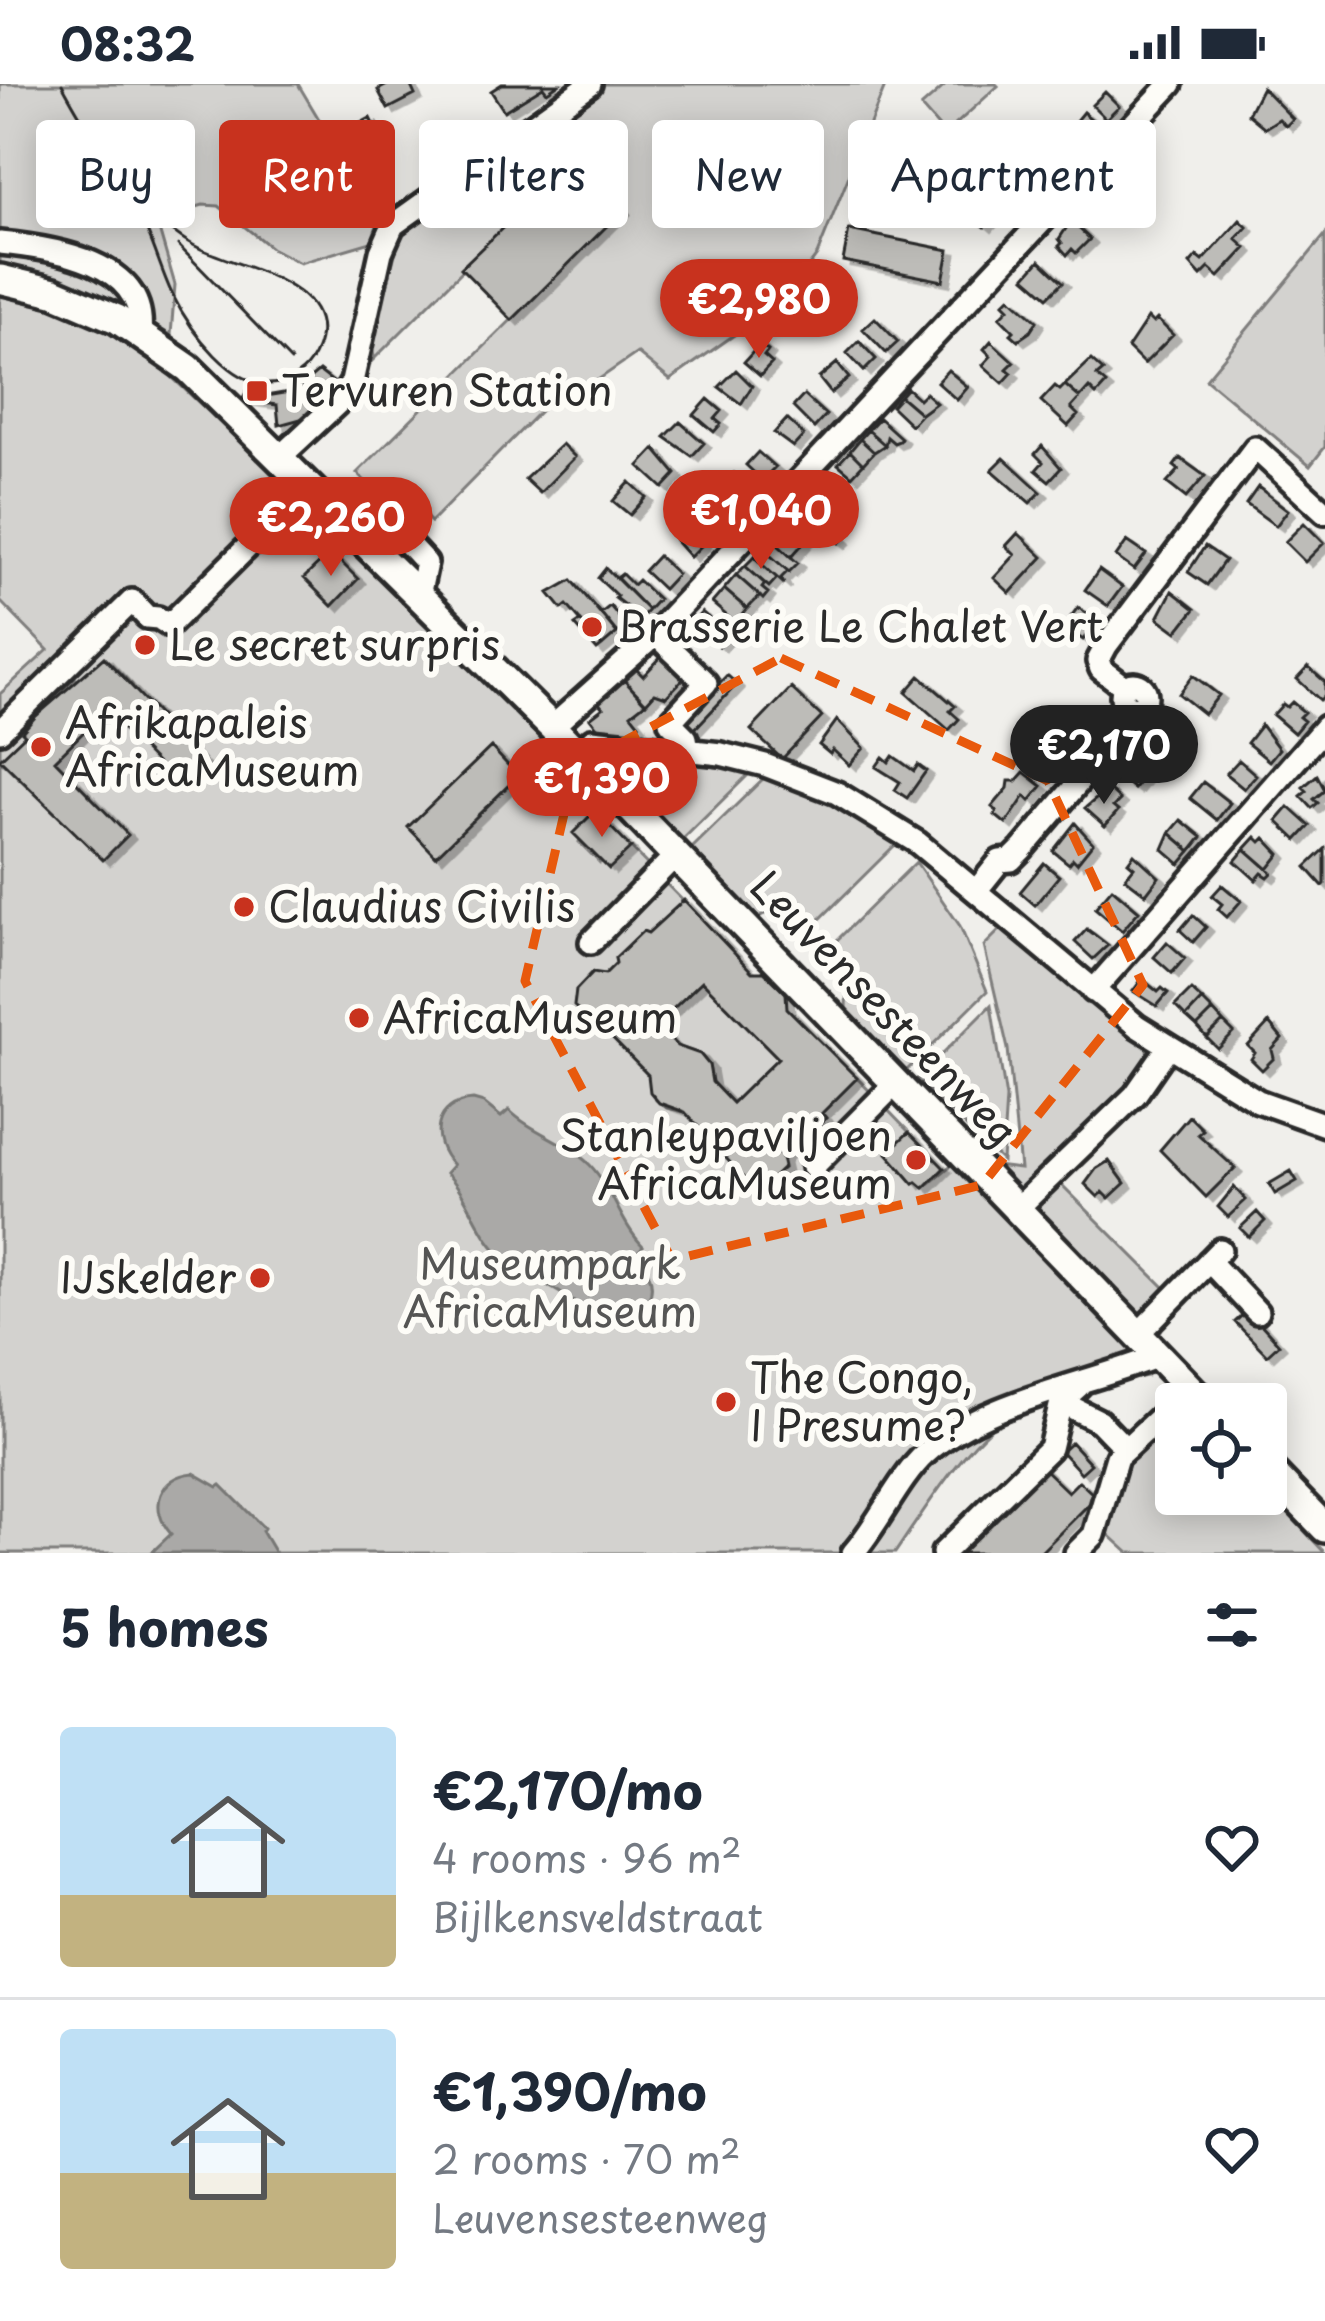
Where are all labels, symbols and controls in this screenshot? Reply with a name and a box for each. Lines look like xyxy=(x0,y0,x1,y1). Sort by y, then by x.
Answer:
text: 08:32 xyxy=(60,8,195,76)
chip: Buy xyxy=(36,120,195,228)
chip: Rent xyxy=(219,120,395,228)
chip: Filters xyxy=(419,120,628,228)
chip: New xyxy=(652,120,824,228)
chip: Apartment xyxy=(848,120,1156,228)
pin: €2,980 xyxy=(661,259,857,361)
text: €2,980 xyxy=(687,268,831,327)
place label: Tervuren Station xyxy=(281,357,612,420)
marker: Tervuren Station xyxy=(244,378,270,404)
pin: €1,040 xyxy=(663,470,859,572)
pin: €2,260 xyxy=(233,477,429,579)
text: €1,040 xyxy=(690,479,832,538)
text: €2,260 xyxy=(257,486,405,545)
place label: Brasserie Le Chalet Vert xyxy=(616,593,1103,656)
place label: Le secret surpris xyxy=(169,611,500,674)
marker: Brasserie Le Chalet Vert xyxy=(579,614,605,640)
marker: Le secret surpris xyxy=(132,632,158,658)
place label: Afrikapaleis AfricaMuseum xyxy=(65,689,359,800)
pin: €2,170 xyxy=(1006,705,1202,807)
text: €2,170 xyxy=(1037,714,1171,773)
marker: Afrikapaleis AfricaMuseum xyxy=(28,734,54,760)
pin: €1,390 xyxy=(504,738,700,840)
text: €1,390 xyxy=(534,747,670,806)
street label: Leuvensesteenweg xyxy=(737,855,1034,1160)
place label: Claudius Civilis xyxy=(268,873,575,936)
marker: Claudius Civilis xyxy=(231,894,257,920)
place label: AfricaMuseum xyxy=(383,984,677,1047)
marker: AfricaMuseum xyxy=(346,1005,372,1031)
place label: Stanleypaviljoen AfricaMuseum xyxy=(559,1102,892,1213)
marker: Stanleypaviljoen AfricaMuseum xyxy=(903,1147,929,1173)
park label: Museumpark AfricaMuseum xyxy=(403,1230,697,1341)
place label: IJskelder xyxy=(60,1244,237,1307)
marker: IJskelder xyxy=(247,1265,273,1291)
place label: The Congo, I Presume? xyxy=(750,1344,973,1455)
map controls xyxy=(1155,1383,1287,1515)
button: locate xyxy=(1155,1383,1287,1515)
marker: The Congo, I Presume? xyxy=(713,1389,739,1415)
text: 5 homes xyxy=(60,1587,269,1664)
icon: filters xyxy=(1199,1592,1265,1658)
text: €2,170/mo xyxy=(432,1750,703,1827)
icon: home xyxy=(156,1775,300,1919)
icon: heart xyxy=(1199,1814,1265,1880)
text: 4 rooms · 96 m² xyxy=(432,1827,742,1886)
text: Bijlkensveldstraat xyxy=(432,1886,763,1945)
text: €1,390/mo xyxy=(432,2051,707,2128)
icon: home xyxy=(156,2077,300,2221)
icon: heart xyxy=(1199,2116,1265,2182)
text: 2 rooms · 70 m² xyxy=(432,2128,741,2187)
text: Leuvensesteenweg xyxy=(432,2187,769,2246)

